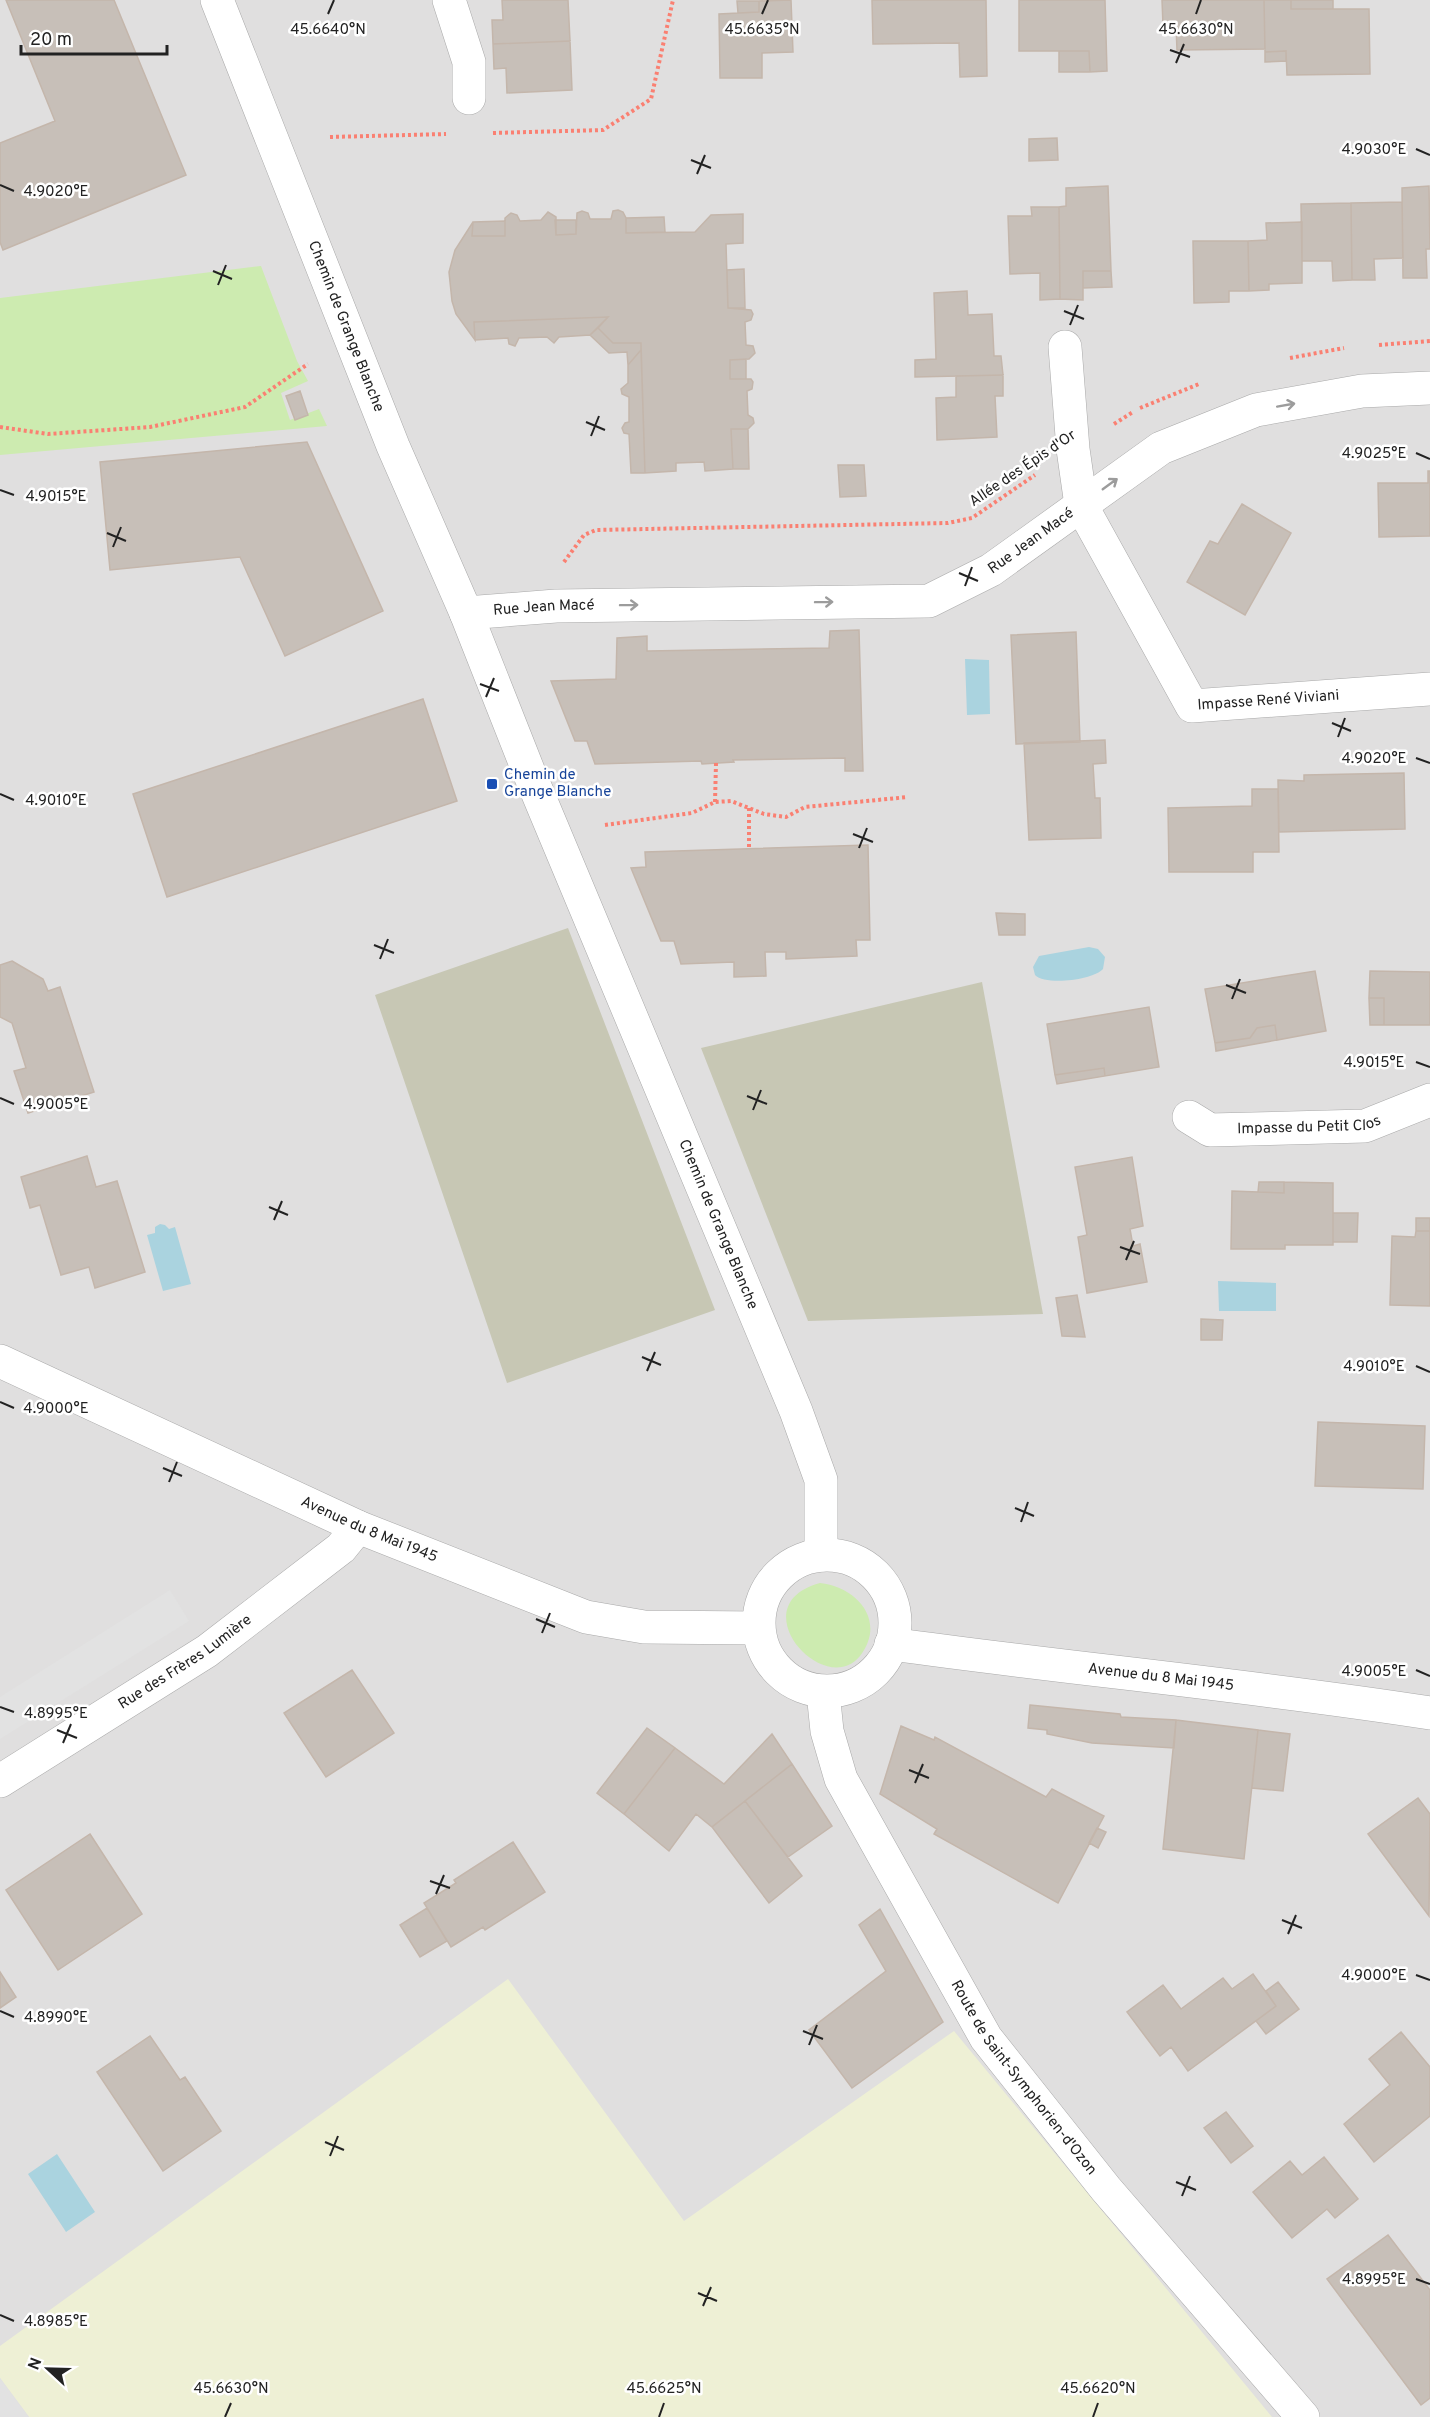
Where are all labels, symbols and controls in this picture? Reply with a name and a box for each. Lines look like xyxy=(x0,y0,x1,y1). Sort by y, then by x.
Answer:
scale bar xyxy=(21,18,166,56)
text: 45.6640°N xyxy=(290,21,366,40)
text: 45.6635°N xyxy=(724,21,800,40)
text: 45.6630°N xyxy=(1158,21,1234,40)
text: 20 m xyxy=(30,29,72,52)
text: 4.9030°E xyxy=(1342,141,1406,160)
text: 4.9020°E xyxy=(23,183,89,202)
street label: Chemin de Grange Blanche xyxy=(303,238,388,415)
one-way arrow xyxy=(1276,399,1295,410)
street label: Allée des Épis d'Or xyxy=(965,425,1080,512)
text: 4.9025°E xyxy=(1342,445,1406,464)
one-way arrow xyxy=(1102,478,1118,490)
text: 4.9015°E xyxy=(25,488,87,507)
street label: Rue Jean Macé xyxy=(984,504,1078,579)
street label: Rue Jean Macé xyxy=(492,596,595,620)
one-way arrow xyxy=(814,597,834,608)
one-way arrow xyxy=(619,599,639,611)
street label: Impasse René Viviani xyxy=(1197,686,1340,715)
text: 4.9020°E xyxy=(1341,750,1407,769)
place label: Chemin de Grange Blanche xyxy=(504,766,611,802)
marker: Chemin de Grange Blanche xyxy=(485,777,499,791)
text: 4.9010°E xyxy=(25,792,87,811)
text: 4.9015°E xyxy=(1343,1054,1405,1073)
text: 4.9005°E xyxy=(23,1096,89,1115)
street label: Impasse du Petit Clos xyxy=(1237,1111,1384,1139)
street label: Chemin de Grange Blanche xyxy=(674,1136,762,1312)
text: 4.9010°E xyxy=(1343,1358,1405,1377)
text: 4.9000°E xyxy=(23,1400,89,1419)
street label: Avenue du 8 Mai 1945 xyxy=(298,1492,440,1567)
street label: Rue des Frères Lumière xyxy=(115,1611,256,1714)
street label: Avenue du 8 Mai 1945 xyxy=(1087,1659,1235,1696)
text: 4.9005°E xyxy=(1341,1663,1407,1682)
text: 4.8995°E xyxy=(24,1705,88,1724)
text: 4.9000°E xyxy=(1341,1967,1407,1986)
street label: Route de Saint-Symphorien-d'Ozon xyxy=(946,1977,1101,2179)
text: 4.8990°E xyxy=(24,2009,88,2028)
text: 4.8995°E xyxy=(1342,2271,1406,2290)
text: 4.8985°E xyxy=(24,2313,88,2332)
north arrow xyxy=(18,2339,78,2399)
text: N xyxy=(25,2355,47,2373)
text: 45.6630°N xyxy=(193,2380,269,2399)
text: 45.6625°N xyxy=(626,2380,702,2399)
text: 45.6620°N xyxy=(1060,2380,1136,2399)

